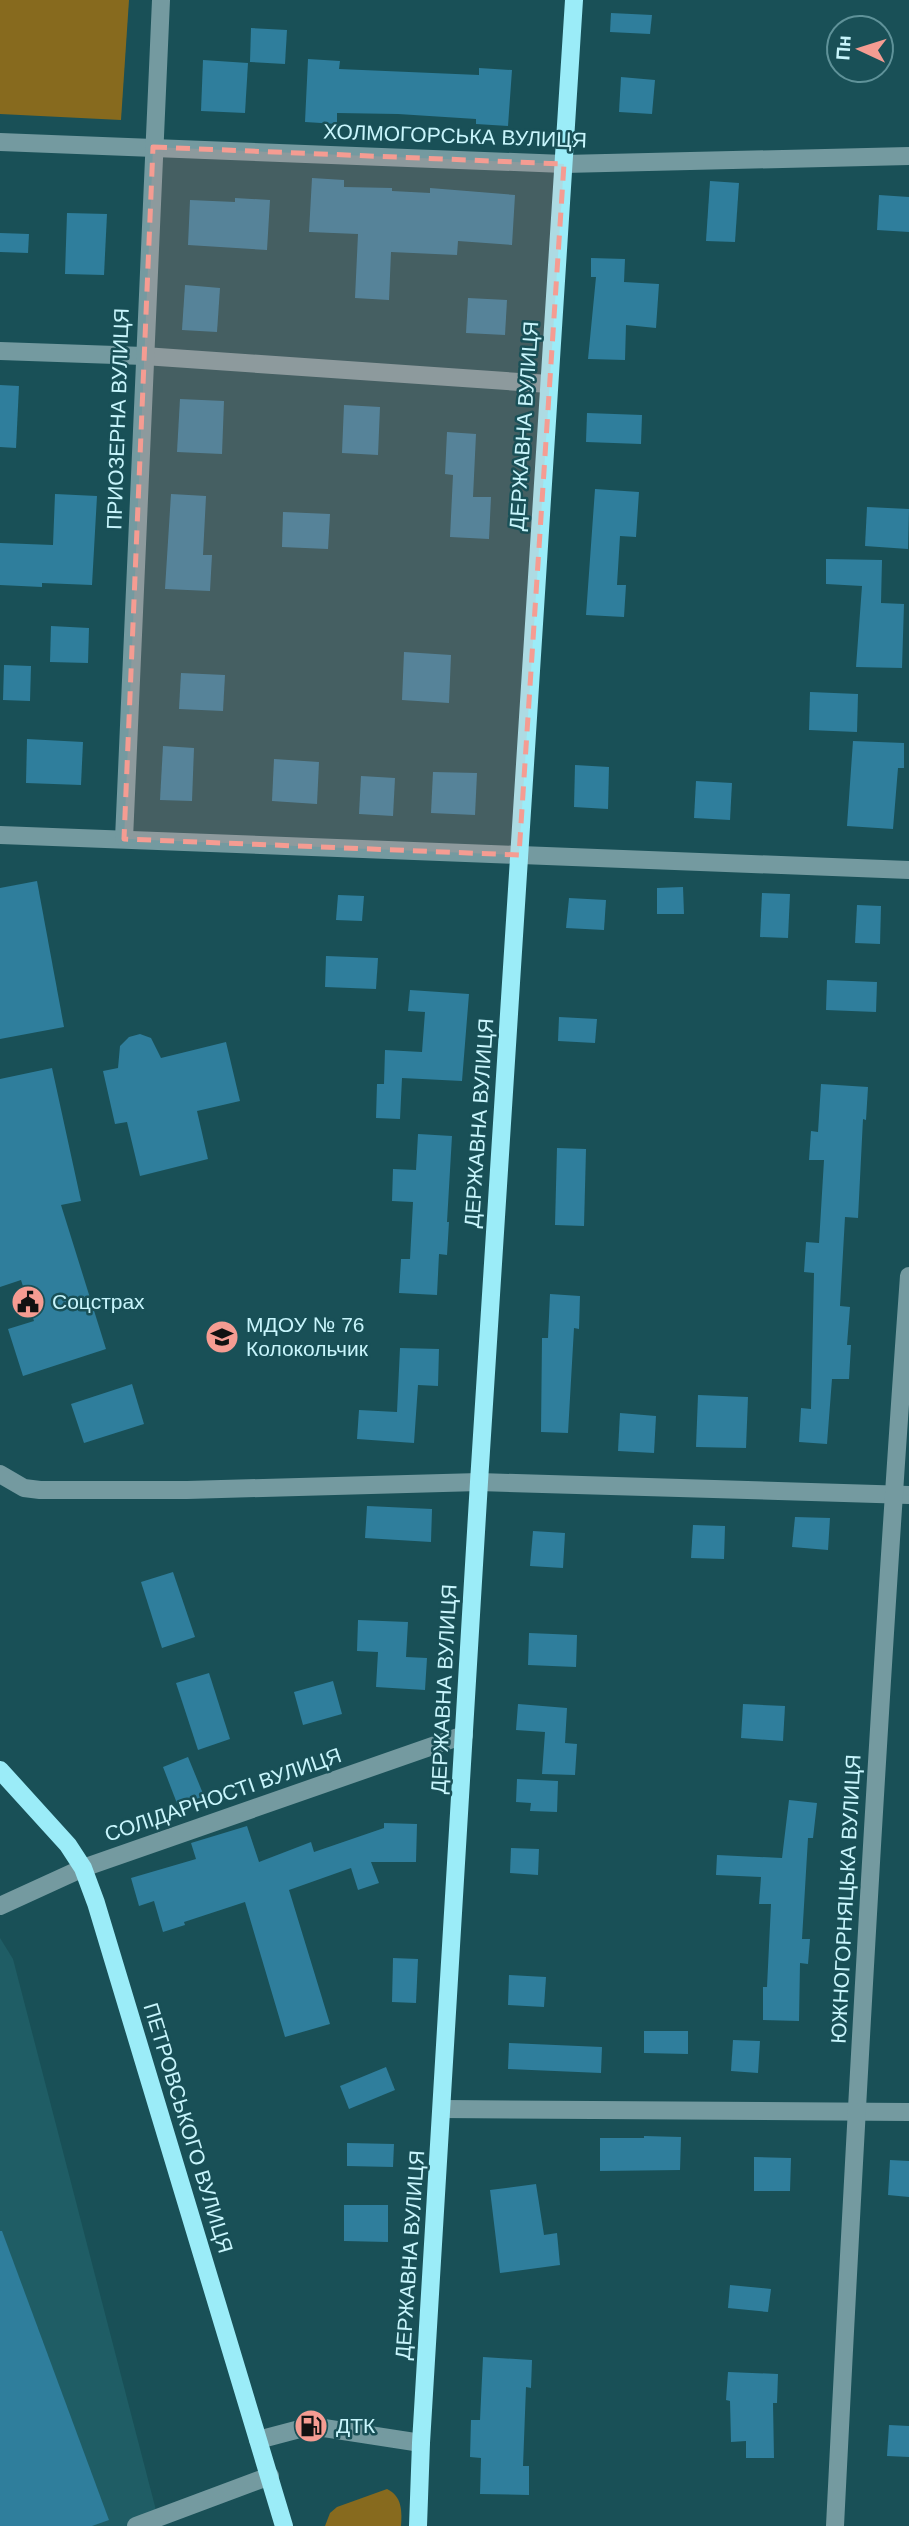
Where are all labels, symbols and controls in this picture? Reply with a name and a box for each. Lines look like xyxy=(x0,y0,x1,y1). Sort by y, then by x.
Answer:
north arrow xyxy=(825,14,895,84)
text: Пн xyxy=(832,35,855,61)
street label: ХОЛМОГОРСЬКА ВУЛИЦЯ xyxy=(323,119,587,152)
street label: ПРИОЗЕРНА ВУЛИЦЯ xyxy=(102,308,133,530)
street label: ДЕРЖАВНА ВУЛИЦЯ xyxy=(505,320,542,531)
street label: ДЕРЖАВНА ВУЛИЦЯ xyxy=(460,1017,497,1228)
public building icon: Соцстрах xyxy=(9,1283,47,1321)
place label: Соцстрах xyxy=(52,1290,145,1313)
place label: МДОУ № 76 Колокольчик xyxy=(246,1313,369,1360)
school or university icon: МДОУ № 76 Колокольчик xyxy=(203,1318,241,1356)
street label: ДЕРЖАВНА ВУЛИЦЯ xyxy=(427,1584,460,1794)
street label: СОЛІДАРНОСТІ ВУЛИЦЯ xyxy=(102,1743,344,1846)
street label: ЮЖНОГОРНЯЦЬКА ВУЛИЦЯ xyxy=(826,1754,865,2044)
street label: ПЕТРОВСЬКОГО ВУЛИЦЯ xyxy=(139,2000,238,2256)
street label: ДЕРЖАВНА ВУЛИЦЯ xyxy=(391,2149,428,2360)
fuel station icon: ДТК xyxy=(292,2407,330,2445)
place label: ДТК xyxy=(336,2414,376,2437)

